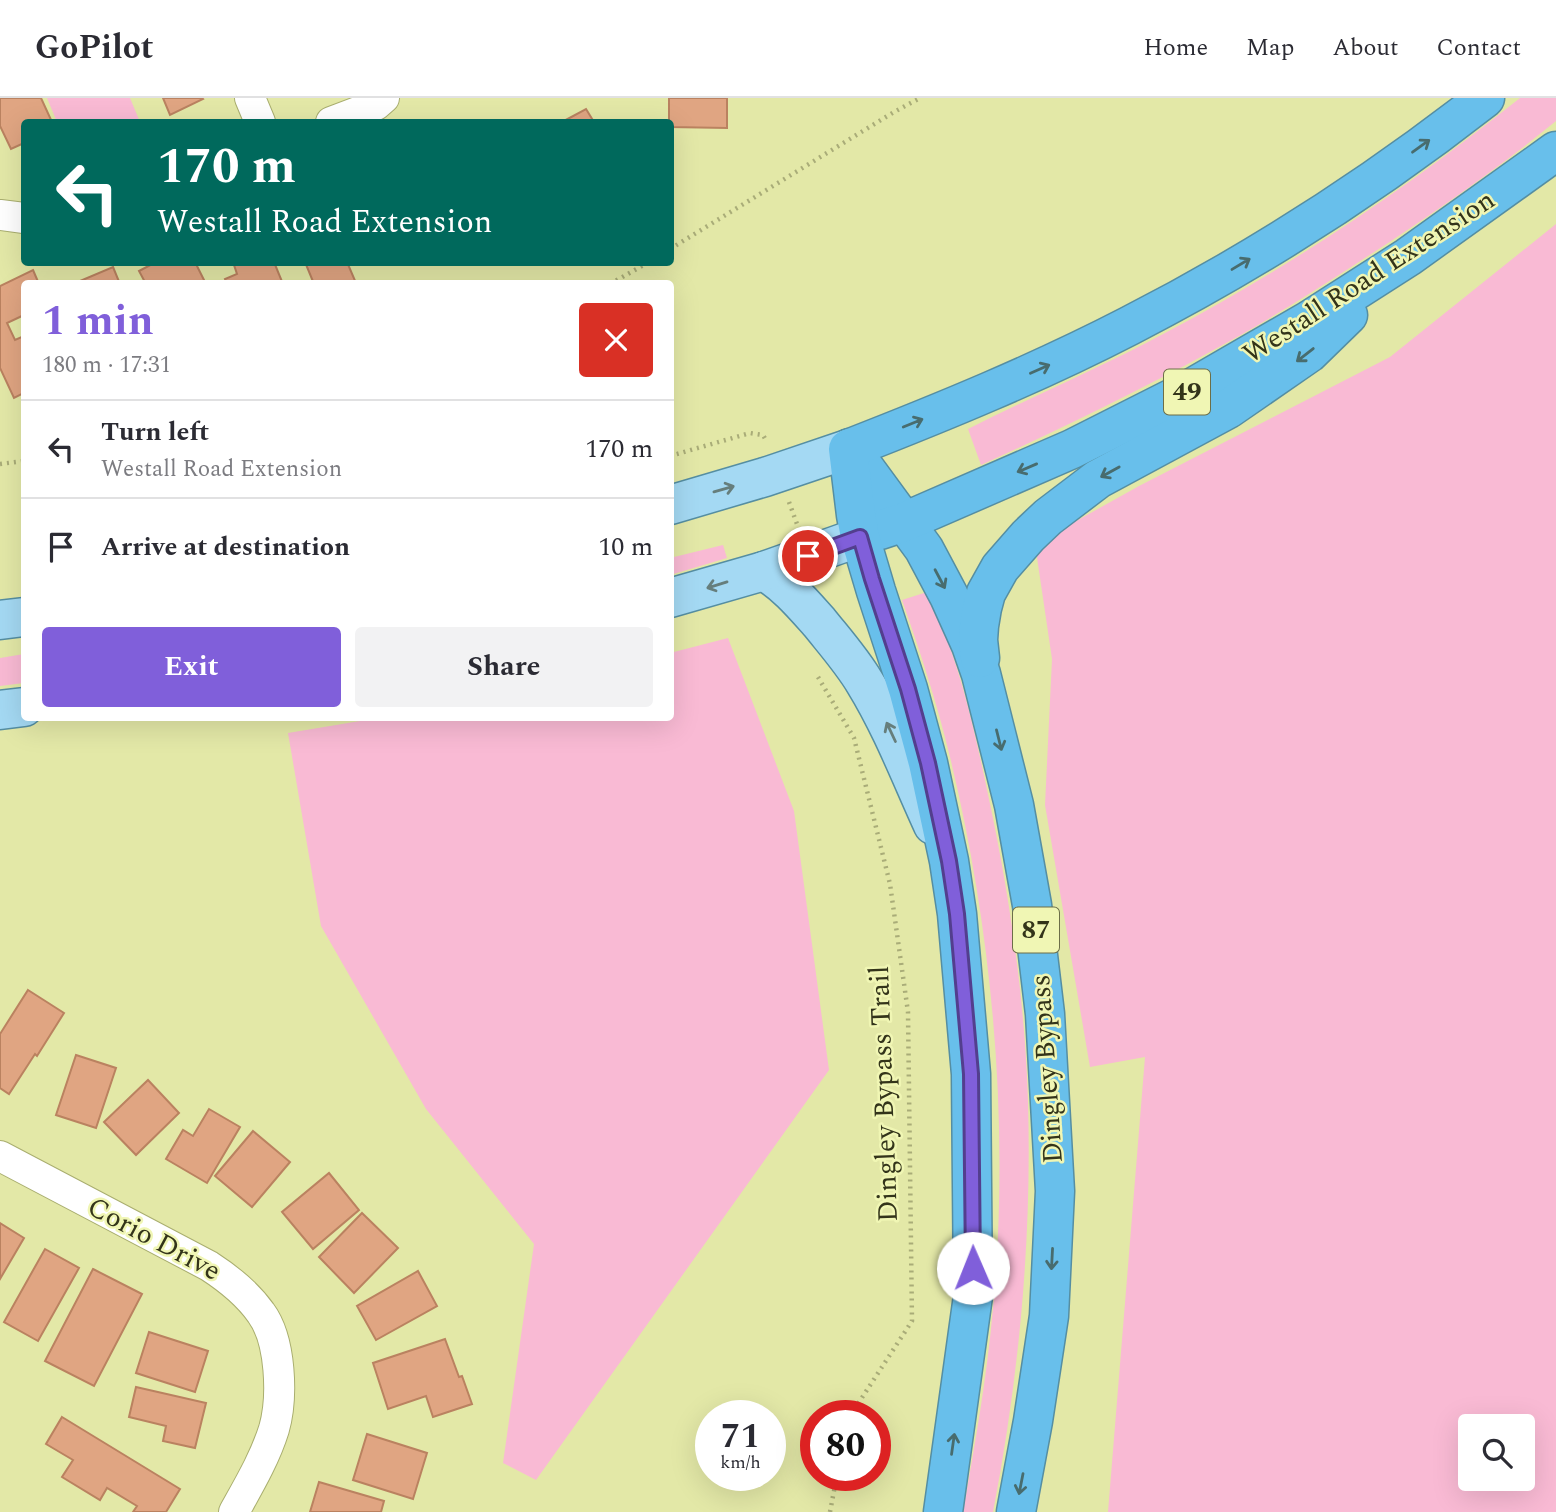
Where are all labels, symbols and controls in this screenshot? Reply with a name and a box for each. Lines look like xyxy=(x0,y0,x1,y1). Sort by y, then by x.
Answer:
text: GoPilot xyxy=(35,23,154,73)
text: Home xyxy=(1143,30,1208,66)
text: Map xyxy=(1246,30,1294,66)
text: About xyxy=(1332,30,1398,66)
text: Contact xyxy=(1436,30,1521,66)
text: 170 m xyxy=(157,130,296,205)
one-way arrow xyxy=(1411,139,1430,153)
icon: left xyxy=(42,147,133,238)
street label: Westall Road Extension xyxy=(1234,179,1504,375)
text: Westall Road Extension xyxy=(157,198,492,247)
one-way arrow xyxy=(1231,256,1251,270)
text: 1 min xyxy=(42,290,154,353)
button: close xyxy=(579,303,653,377)
text: 180 m · 17:31 xyxy=(42,348,171,383)
one-way arrow xyxy=(1296,348,1315,363)
one-way arrow xyxy=(1029,362,1050,375)
road number: 49 xyxy=(1164,370,1210,414)
text: Turn left xyxy=(101,412,209,452)
one-way arrow xyxy=(902,416,924,429)
text: 170 m xyxy=(585,429,653,469)
icon: left xyxy=(42,430,80,468)
text: Westall Road Extension xyxy=(101,452,342,487)
one-way arrow xyxy=(1017,463,1038,476)
one-way arrow xyxy=(1101,465,1121,479)
one-way arrow xyxy=(713,481,735,494)
pin xyxy=(778,526,838,586)
text: Arrive at destination xyxy=(101,527,350,567)
text: 10 m xyxy=(598,527,653,567)
icon: arrive xyxy=(42,528,80,566)
icon: arrive xyxy=(789,537,827,575)
one-way arrow xyxy=(934,568,948,589)
one-way arrow xyxy=(706,579,728,592)
button: Exit xyxy=(42,627,341,707)
button: Share xyxy=(355,627,653,707)
one-way arrow xyxy=(884,722,897,743)
one-way arrow xyxy=(993,728,1006,751)
road number: 87 xyxy=(1013,908,1059,952)
street label: Dingley Bypass Trail xyxy=(858,965,910,1223)
street label: Dingley Bypass xyxy=(1019,973,1075,1165)
street label: Corio Drive xyxy=(79,1186,229,1292)
position arrow xyxy=(936,1231,1010,1305)
one-way arrow xyxy=(1045,1247,1058,1270)
speed limit sign: 80 xyxy=(800,1400,891,1491)
text: 71 xyxy=(721,1410,760,1463)
map controls xyxy=(1458,1414,1535,1491)
button: search xyxy=(1458,1414,1535,1491)
one-way arrow xyxy=(946,1434,959,1456)
text: km/h xyxy=(720,1449,761,1476)
one-way arrow xyxy=(1014,1472,1028,1495)

